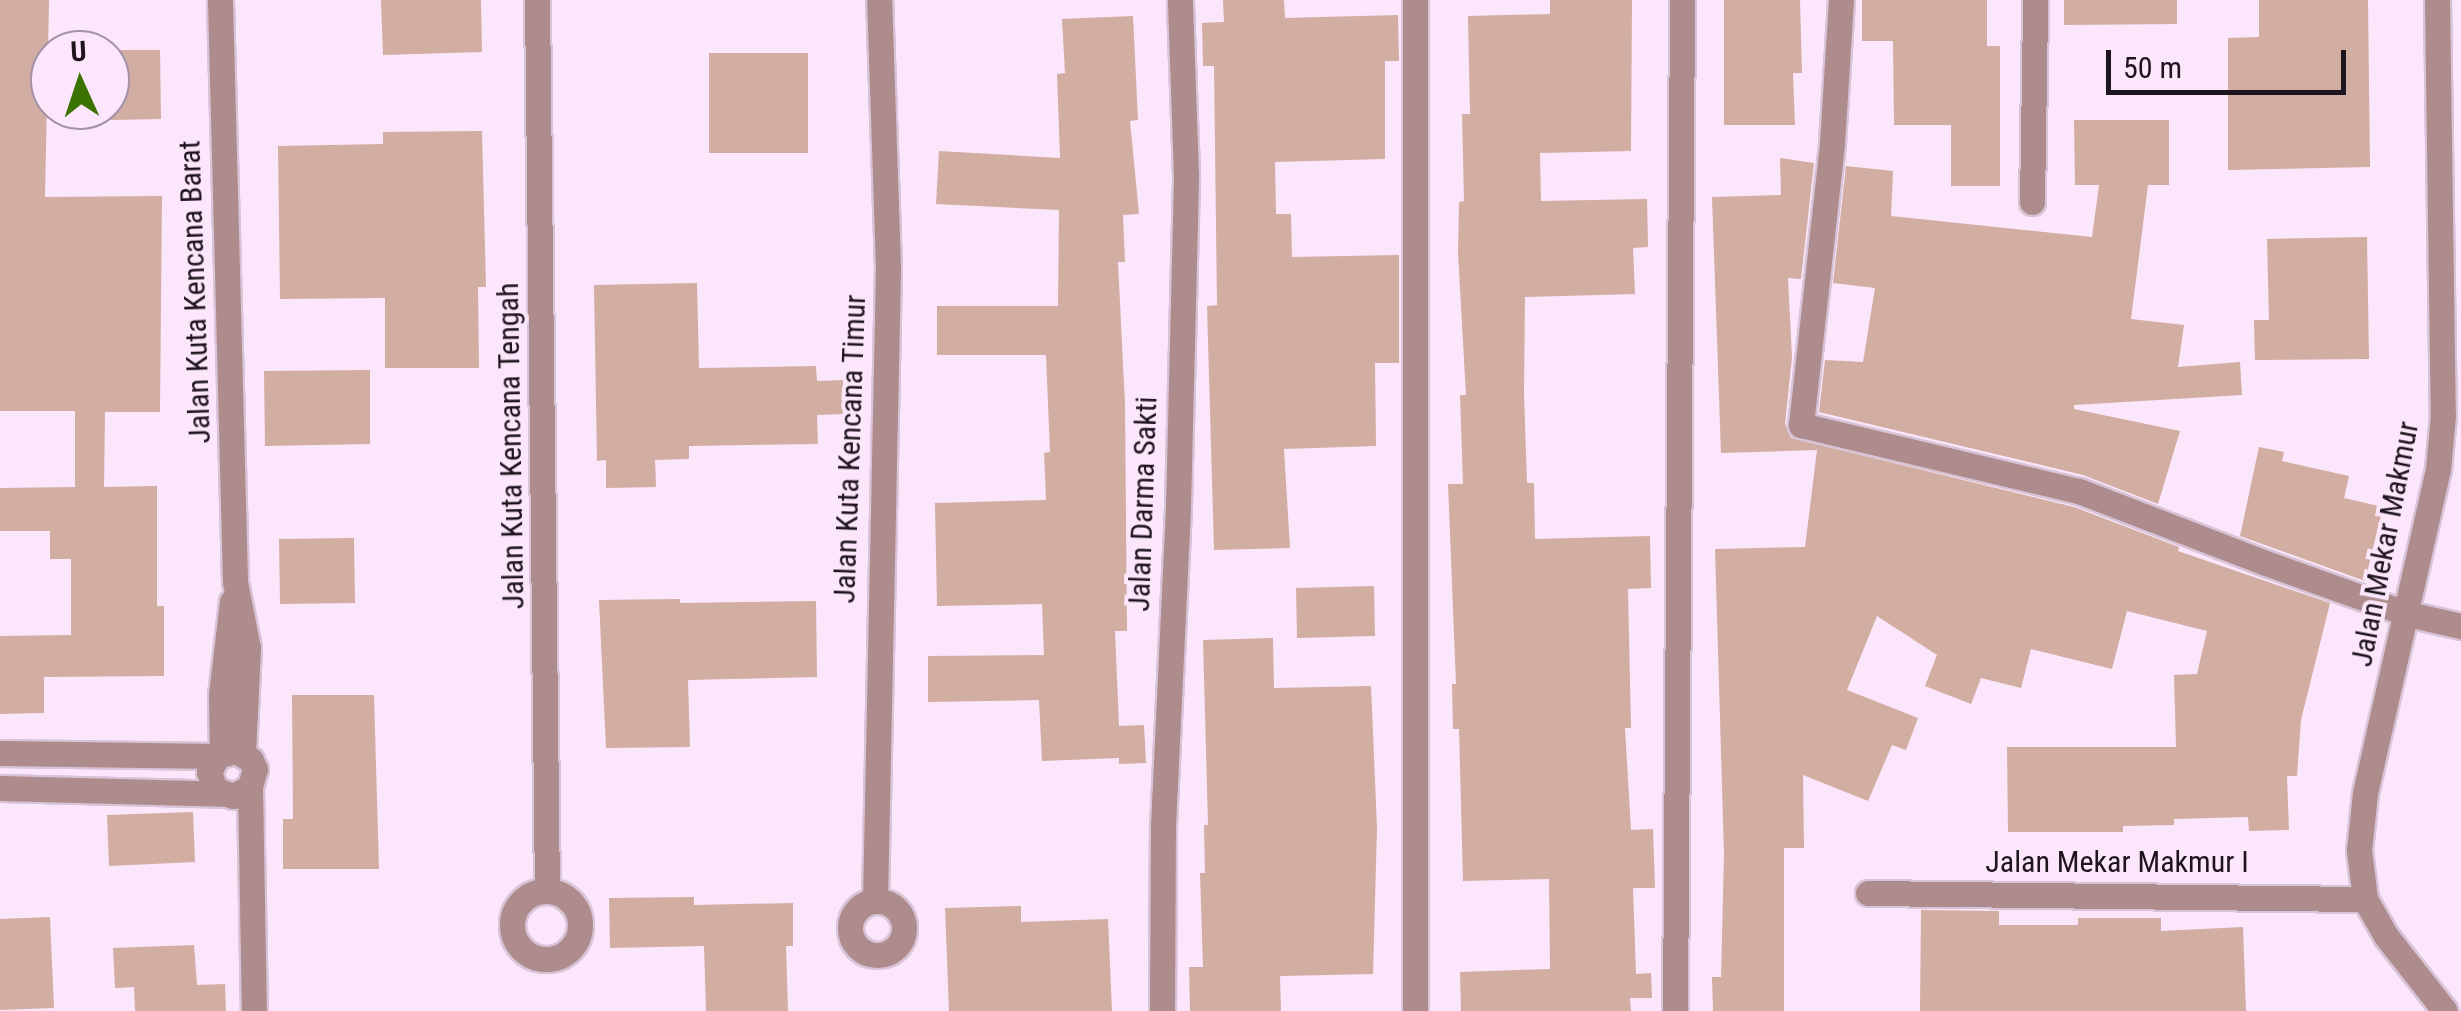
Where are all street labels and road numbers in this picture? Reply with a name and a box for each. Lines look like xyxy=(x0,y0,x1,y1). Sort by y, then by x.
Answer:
street label: Jalan Kuta Kencana Barat xyxy=(172,140,218,444)
street label: Jalan Kuta Kencana Tengah xyxy=(490,282,532,610)
street label: Jalan Kuta Kencana Timur xyxy=(827,294,873,604)
street label: Jalan Darma Sakti xyxy=(1121,396,1165,612)
street label: Jalan Mekar Makmur xyxy=(2344,418,2426,670)
street label: Jalan Mekar Makmur I xyxy=(1985,844,2249,880)

